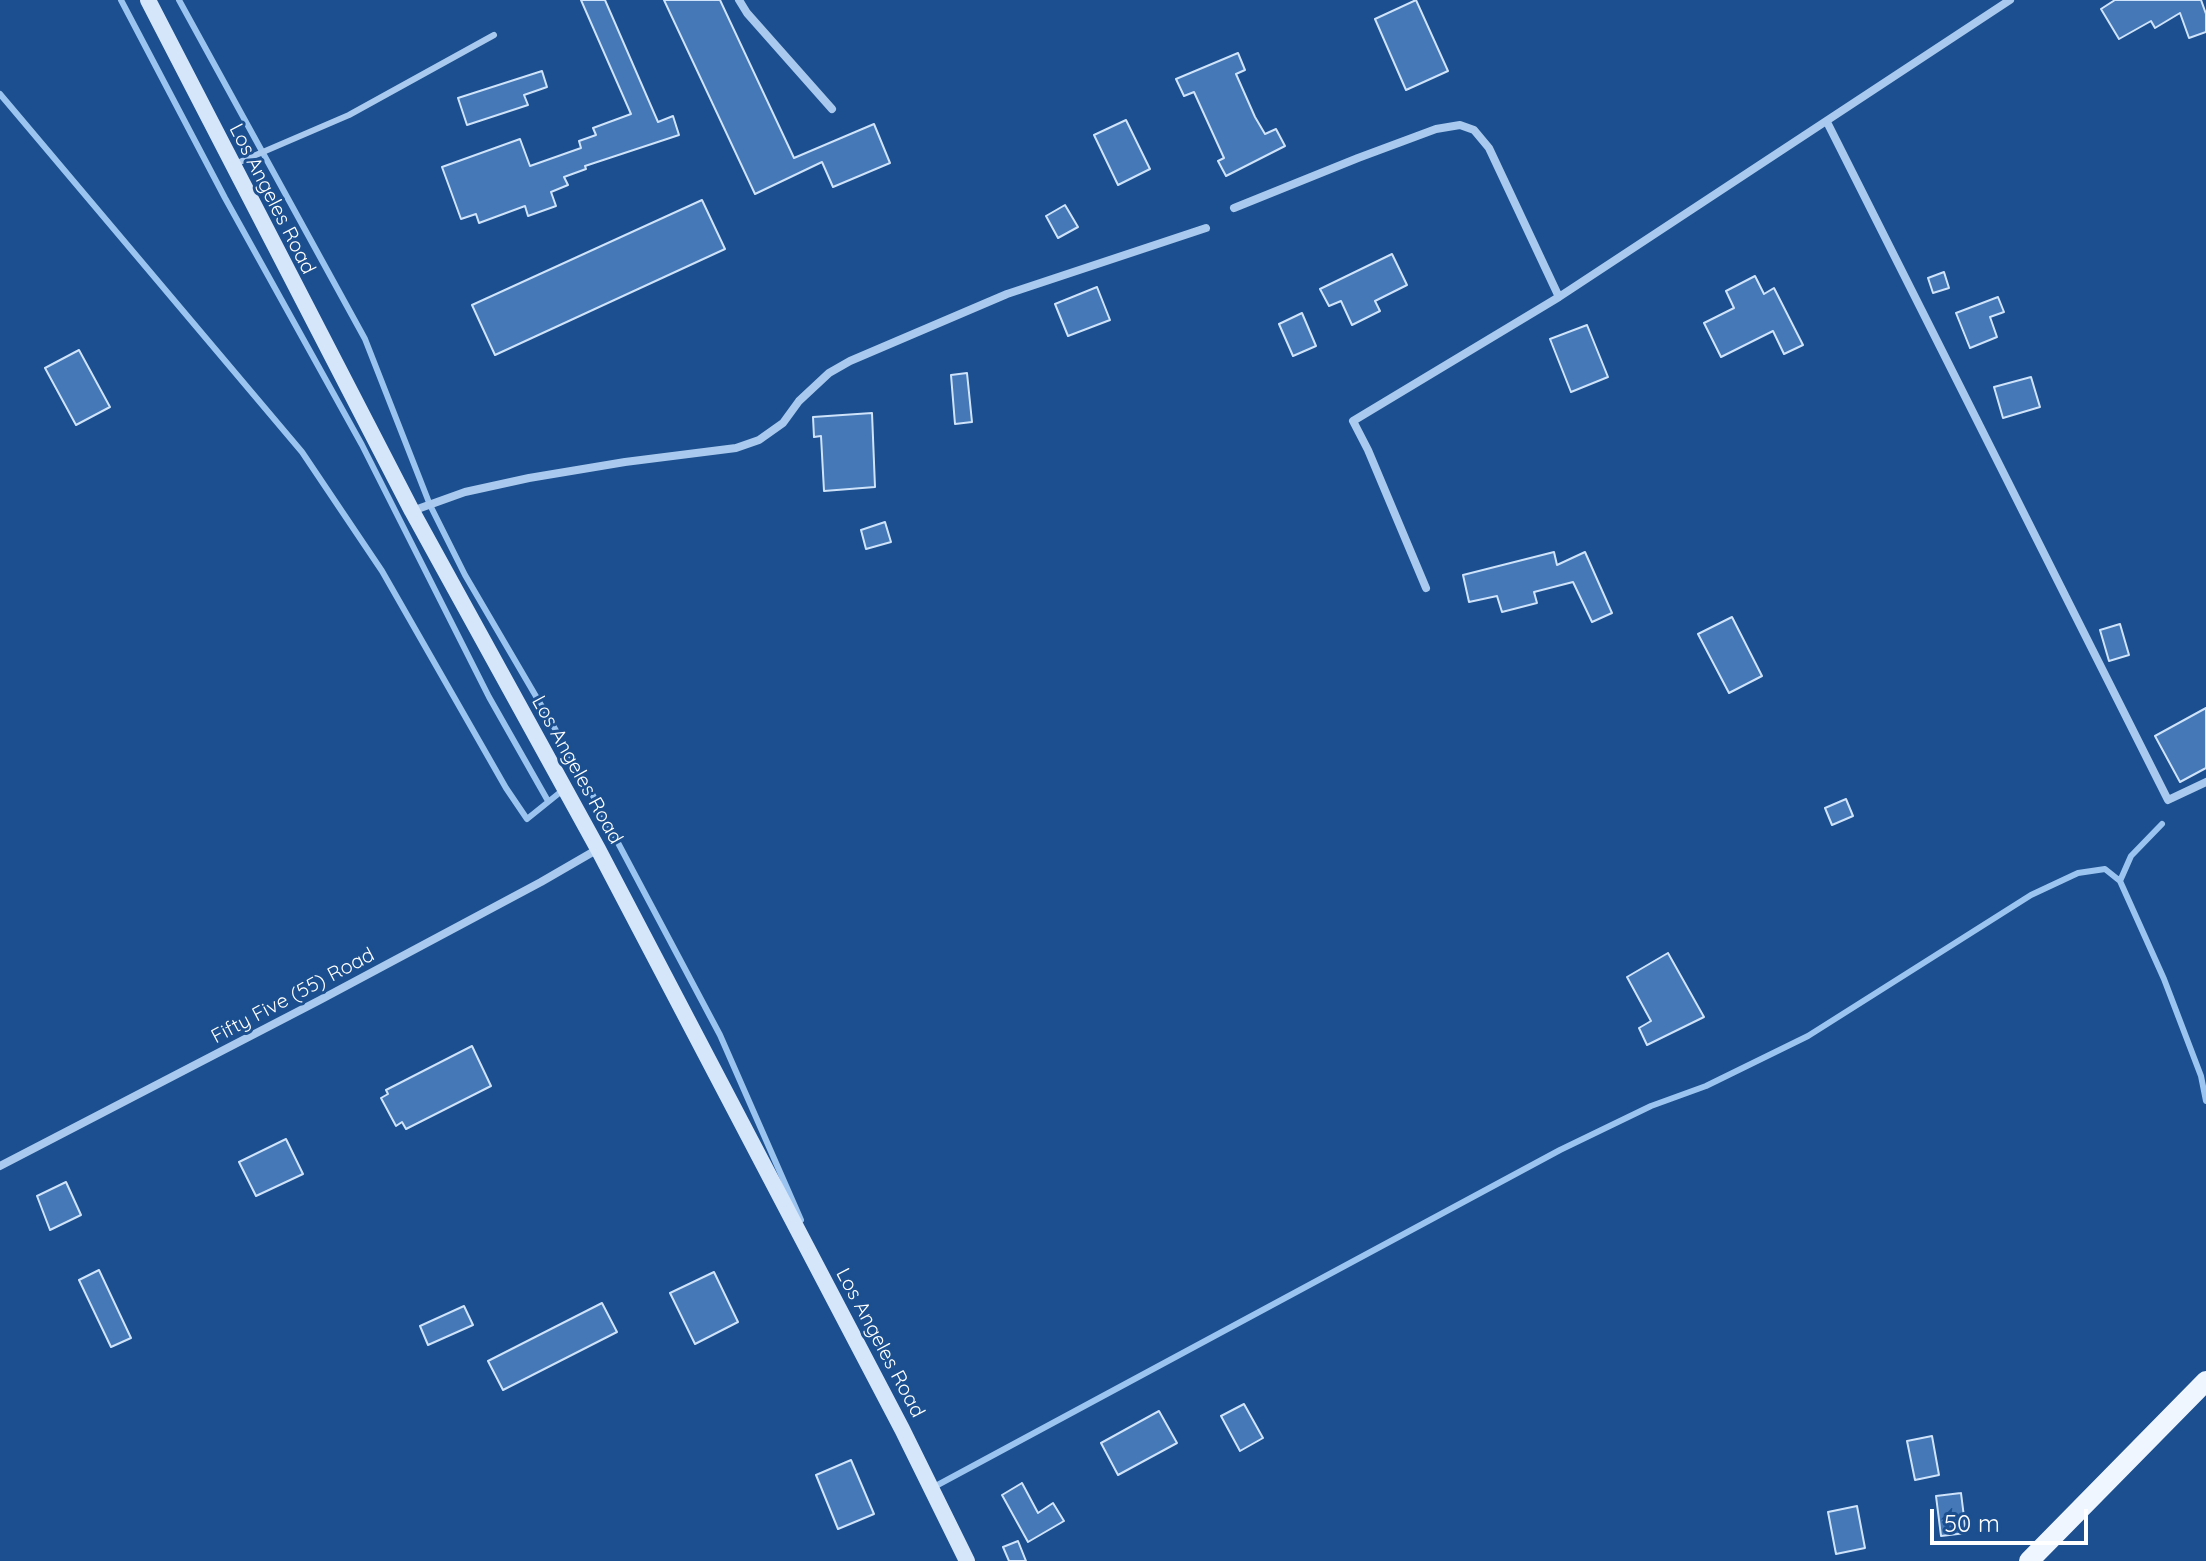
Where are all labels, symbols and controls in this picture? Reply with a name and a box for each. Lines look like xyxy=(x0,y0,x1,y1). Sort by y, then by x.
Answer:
street label: Los Angeles Road xyxy=(224,120,320,278)
street label: Los Angeles Road xyxy=(526,692,628,848)
street label: Fifty Five (55) Road xyxy=(207,943,379,1049)
street label: Los Angeles Road xyxy=(831,1264,929,1422)
scale bar xyxy=(1934,1493,2092,1543)
text: 50 m xyxy=(1944,1508,2000,1538)

